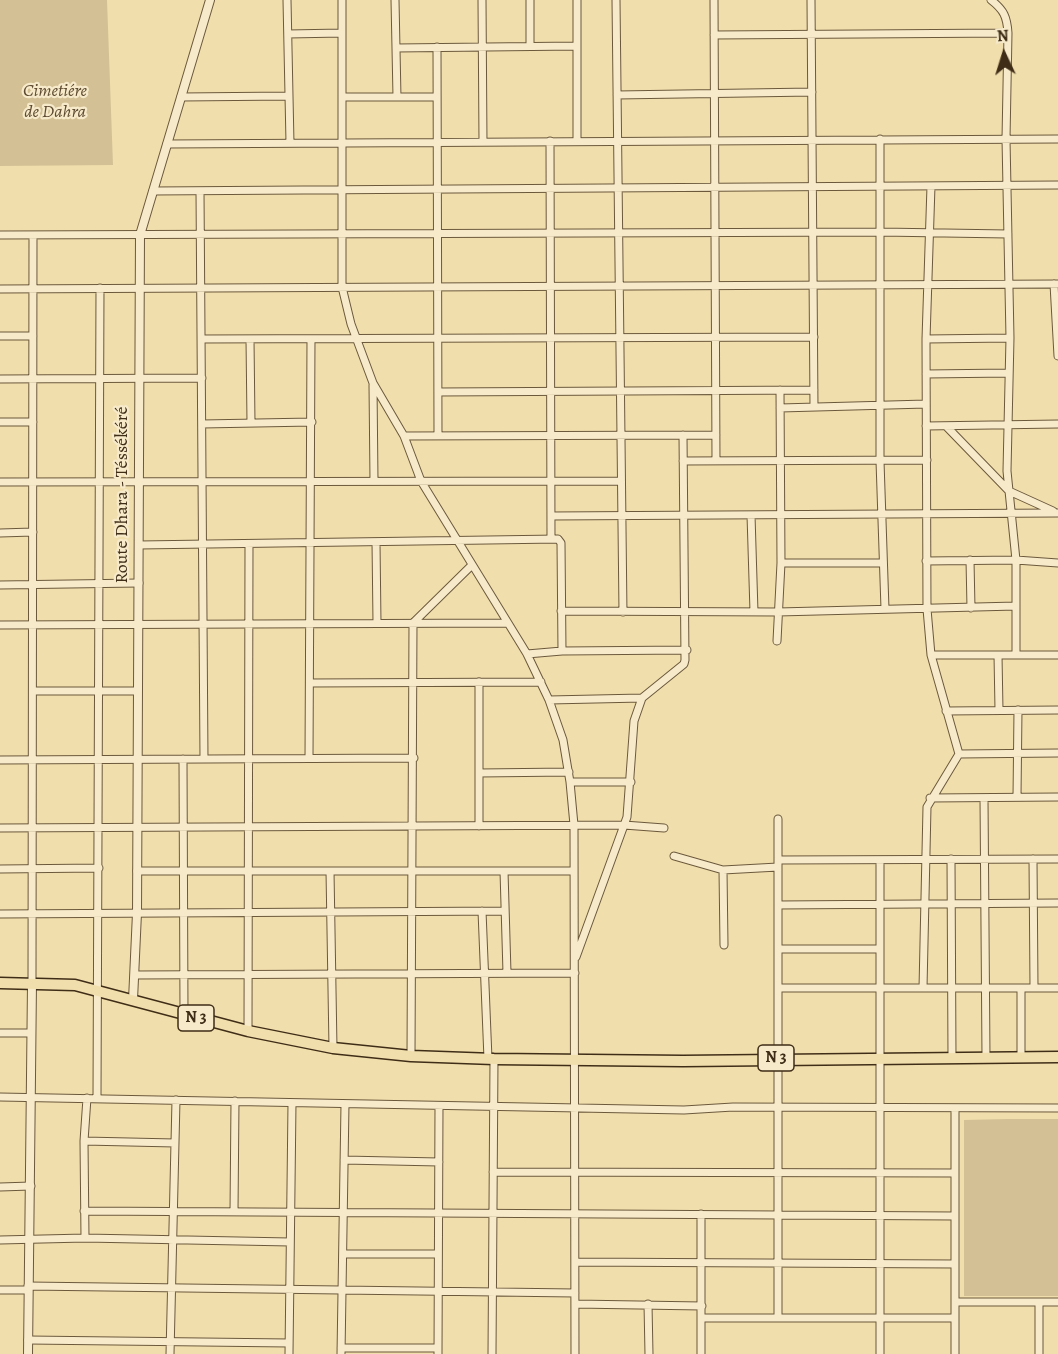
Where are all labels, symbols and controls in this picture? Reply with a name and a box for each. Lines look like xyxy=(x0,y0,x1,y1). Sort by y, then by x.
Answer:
north arrow xyxy=(974,24,1034,84)
text: N xyxy=(996,25,1009,47)
park label: Cimetiére de Dahra xyxy=(23,81,87,124)
street label: Route Dhara - Téssékéré xyxy=(112,406,134,584)
road number: N 3 xyxy=(178,1005,214,1031)
road number: N 3 xyxy=(758,1045,794,1071)

